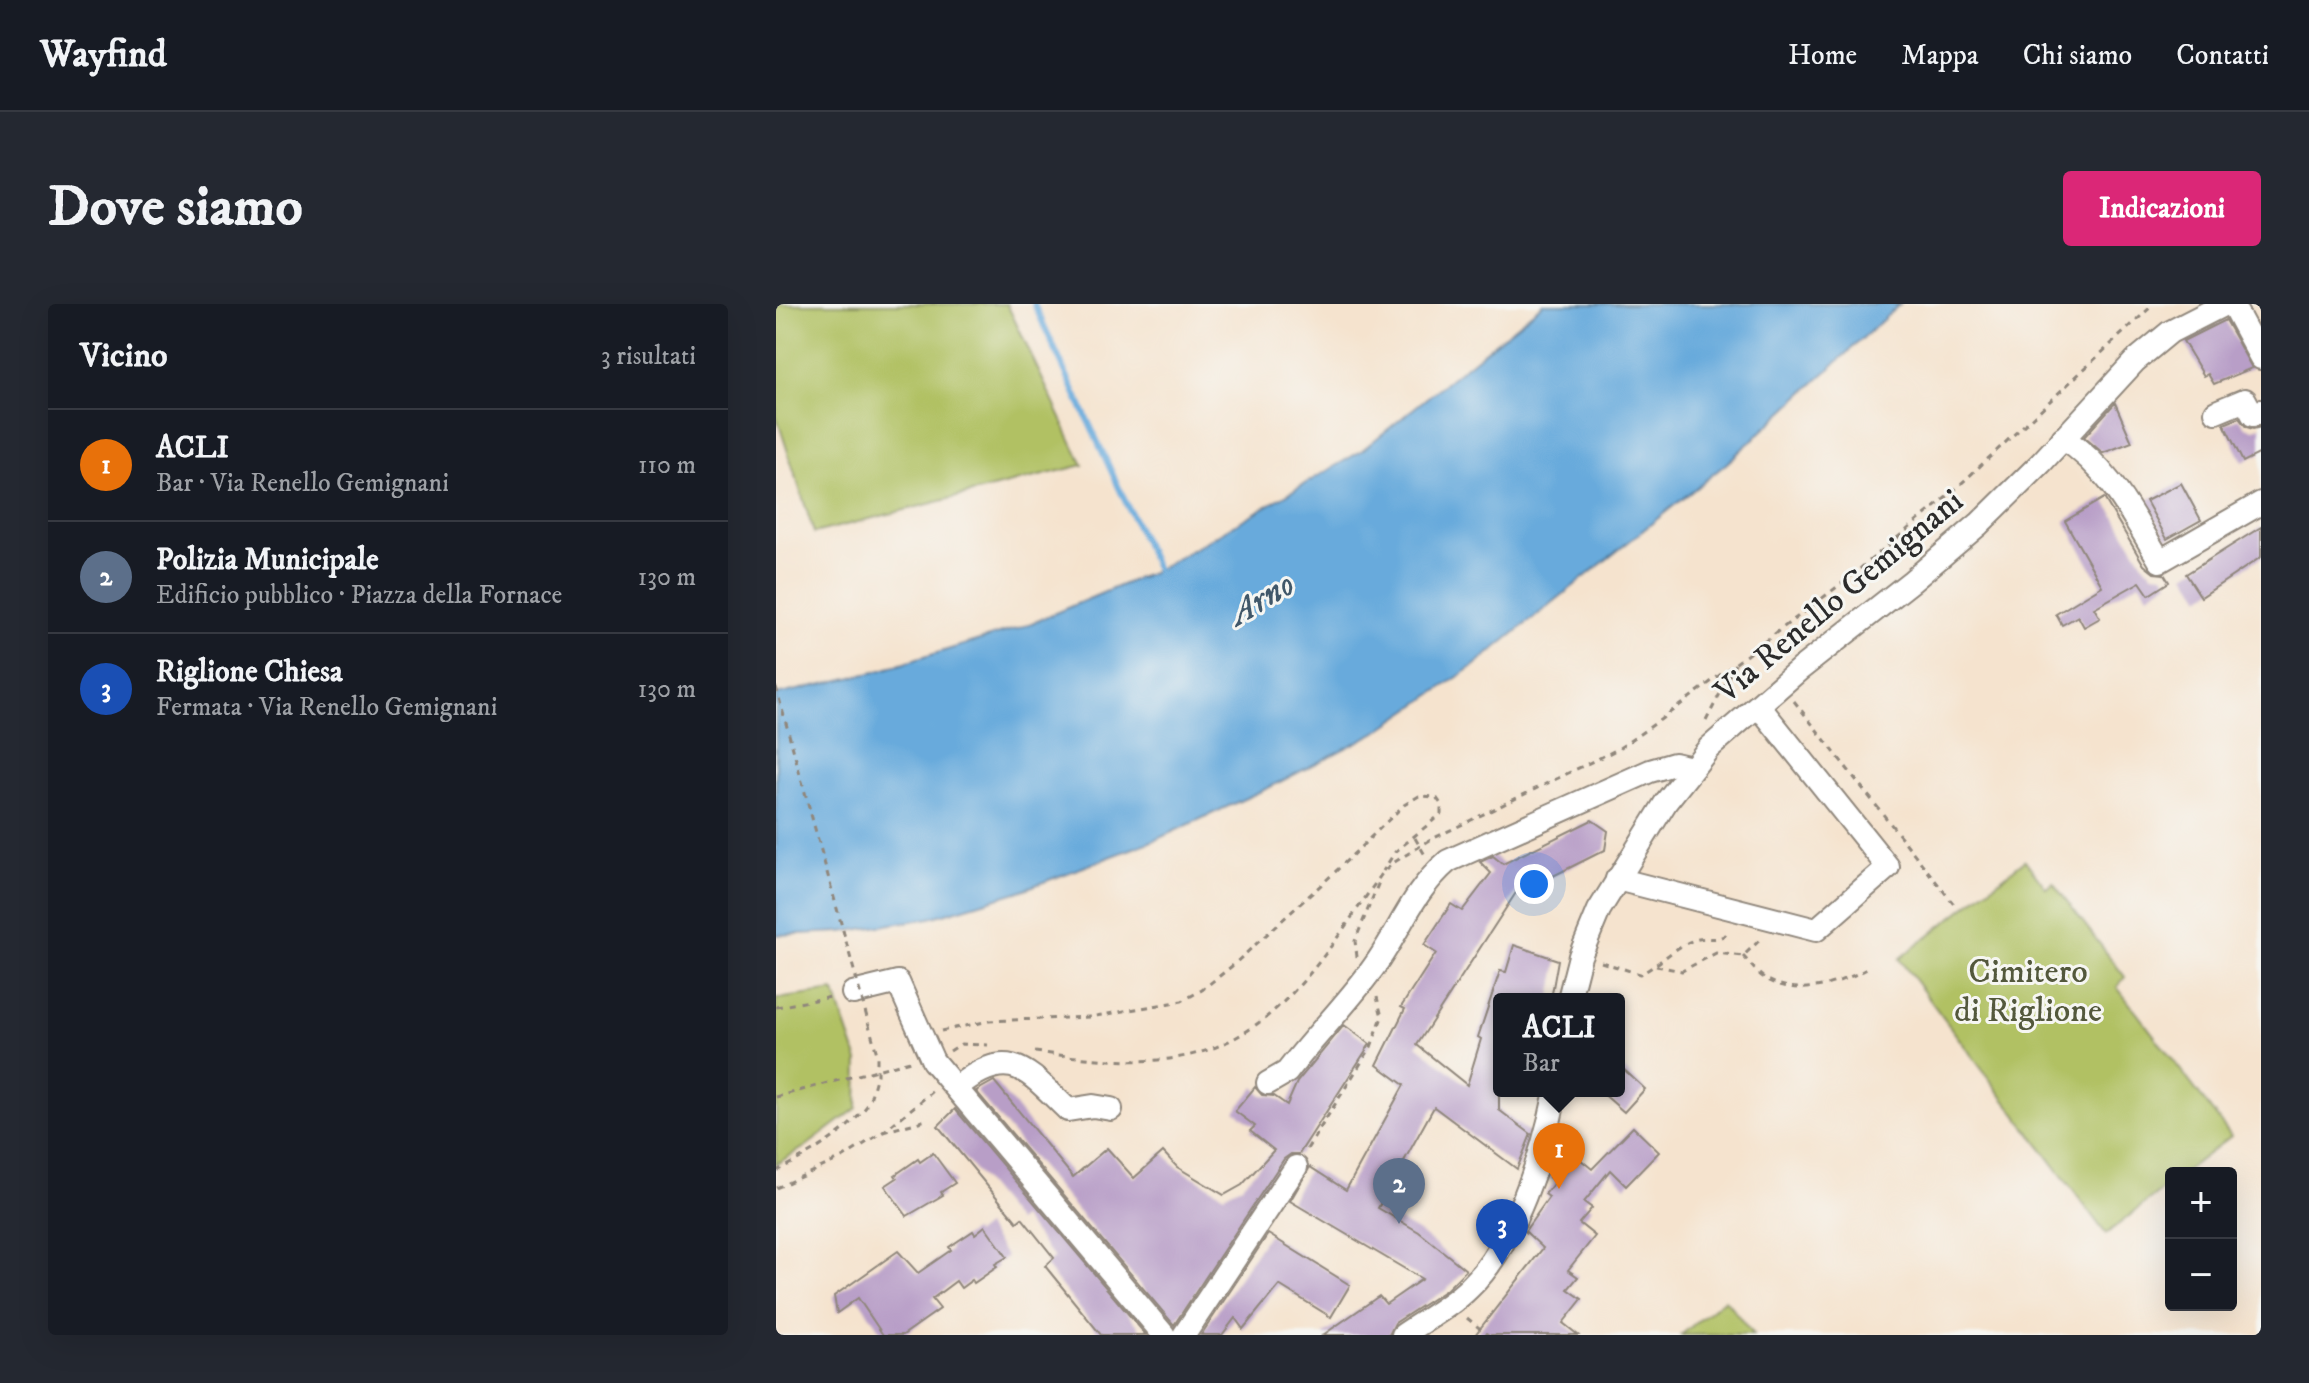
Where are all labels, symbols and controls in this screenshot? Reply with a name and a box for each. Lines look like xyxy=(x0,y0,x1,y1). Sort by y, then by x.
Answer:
text: Wayfind xyxy=(40,31,167,79)
text: Home xyxy=(1788,38,1857,73)
text: Mappa xyxy=(1901,38,1979,73)
text: Chi siamo xyxy=(2023,38,2132,73)
text: Contatti xyxy=(2176,38,2269,73)
button: Indicazioni xyxy=(2063,171,2261,246)
text: Dove siamo xyxy=(48,173,303,243)
text: Vicino xyxy=(80,335,168,377)
text: 3 risultati xyxy=(601,340,696,373)
text: ACLI xyxy=(156,430,229,467)
text: 1 xyxy=(101,449,111,482)
text: 110 m xyxy=(638,449,696,482)
text: Bar · Via Renello Gemignani xyxy=(156,467,449,500)
street label: Via Renello Gemignani xyxy=(1706,480,1972,713)
text: Polizia Municipale xyxy=(156,542,379,579)
text: 2 xyxy=(100,561,112,594)
text: 130 m xyxy=(638,561,696,594)
water label: Arno xyxy=(1218,562,1303,638)
text: Edificio pubblico · Piazza della Fornace xyxy=(156,579,562,612)
text: Riglione Chiesa xyxy=(156,654,343,691)
text: 3 xyxy=(101,673,111,706)
text: 130 m xyxy=(638,673,696,706)
text: Fermata · Via Renello Gemignani xyxy=(156,691,497,724)
your location xyxy=(1514,864,1554,904)
park label: Cimitero di Riglione xyxy=(1954,951,2102,1032)
popup xyxy=(1493,993,1625,1097)
text: ACLI xyxy=(1523,1010,1595,1047)
text: Bar xyxy=(1523,1047,1560,1080)
pin: 1 xyxy=(1533,1123,1585,1189)
pin: 2 xyxy=(1373,1158,1425,1224)
map controls xyxy=(2165,1167,2237,1311)
button: + xyxy=(2165,1167,2237,1239)
pin: 3 xyxy=(1476,1199,1528,1265)
button: − xyxy=(2165,1239,2237,1311)

